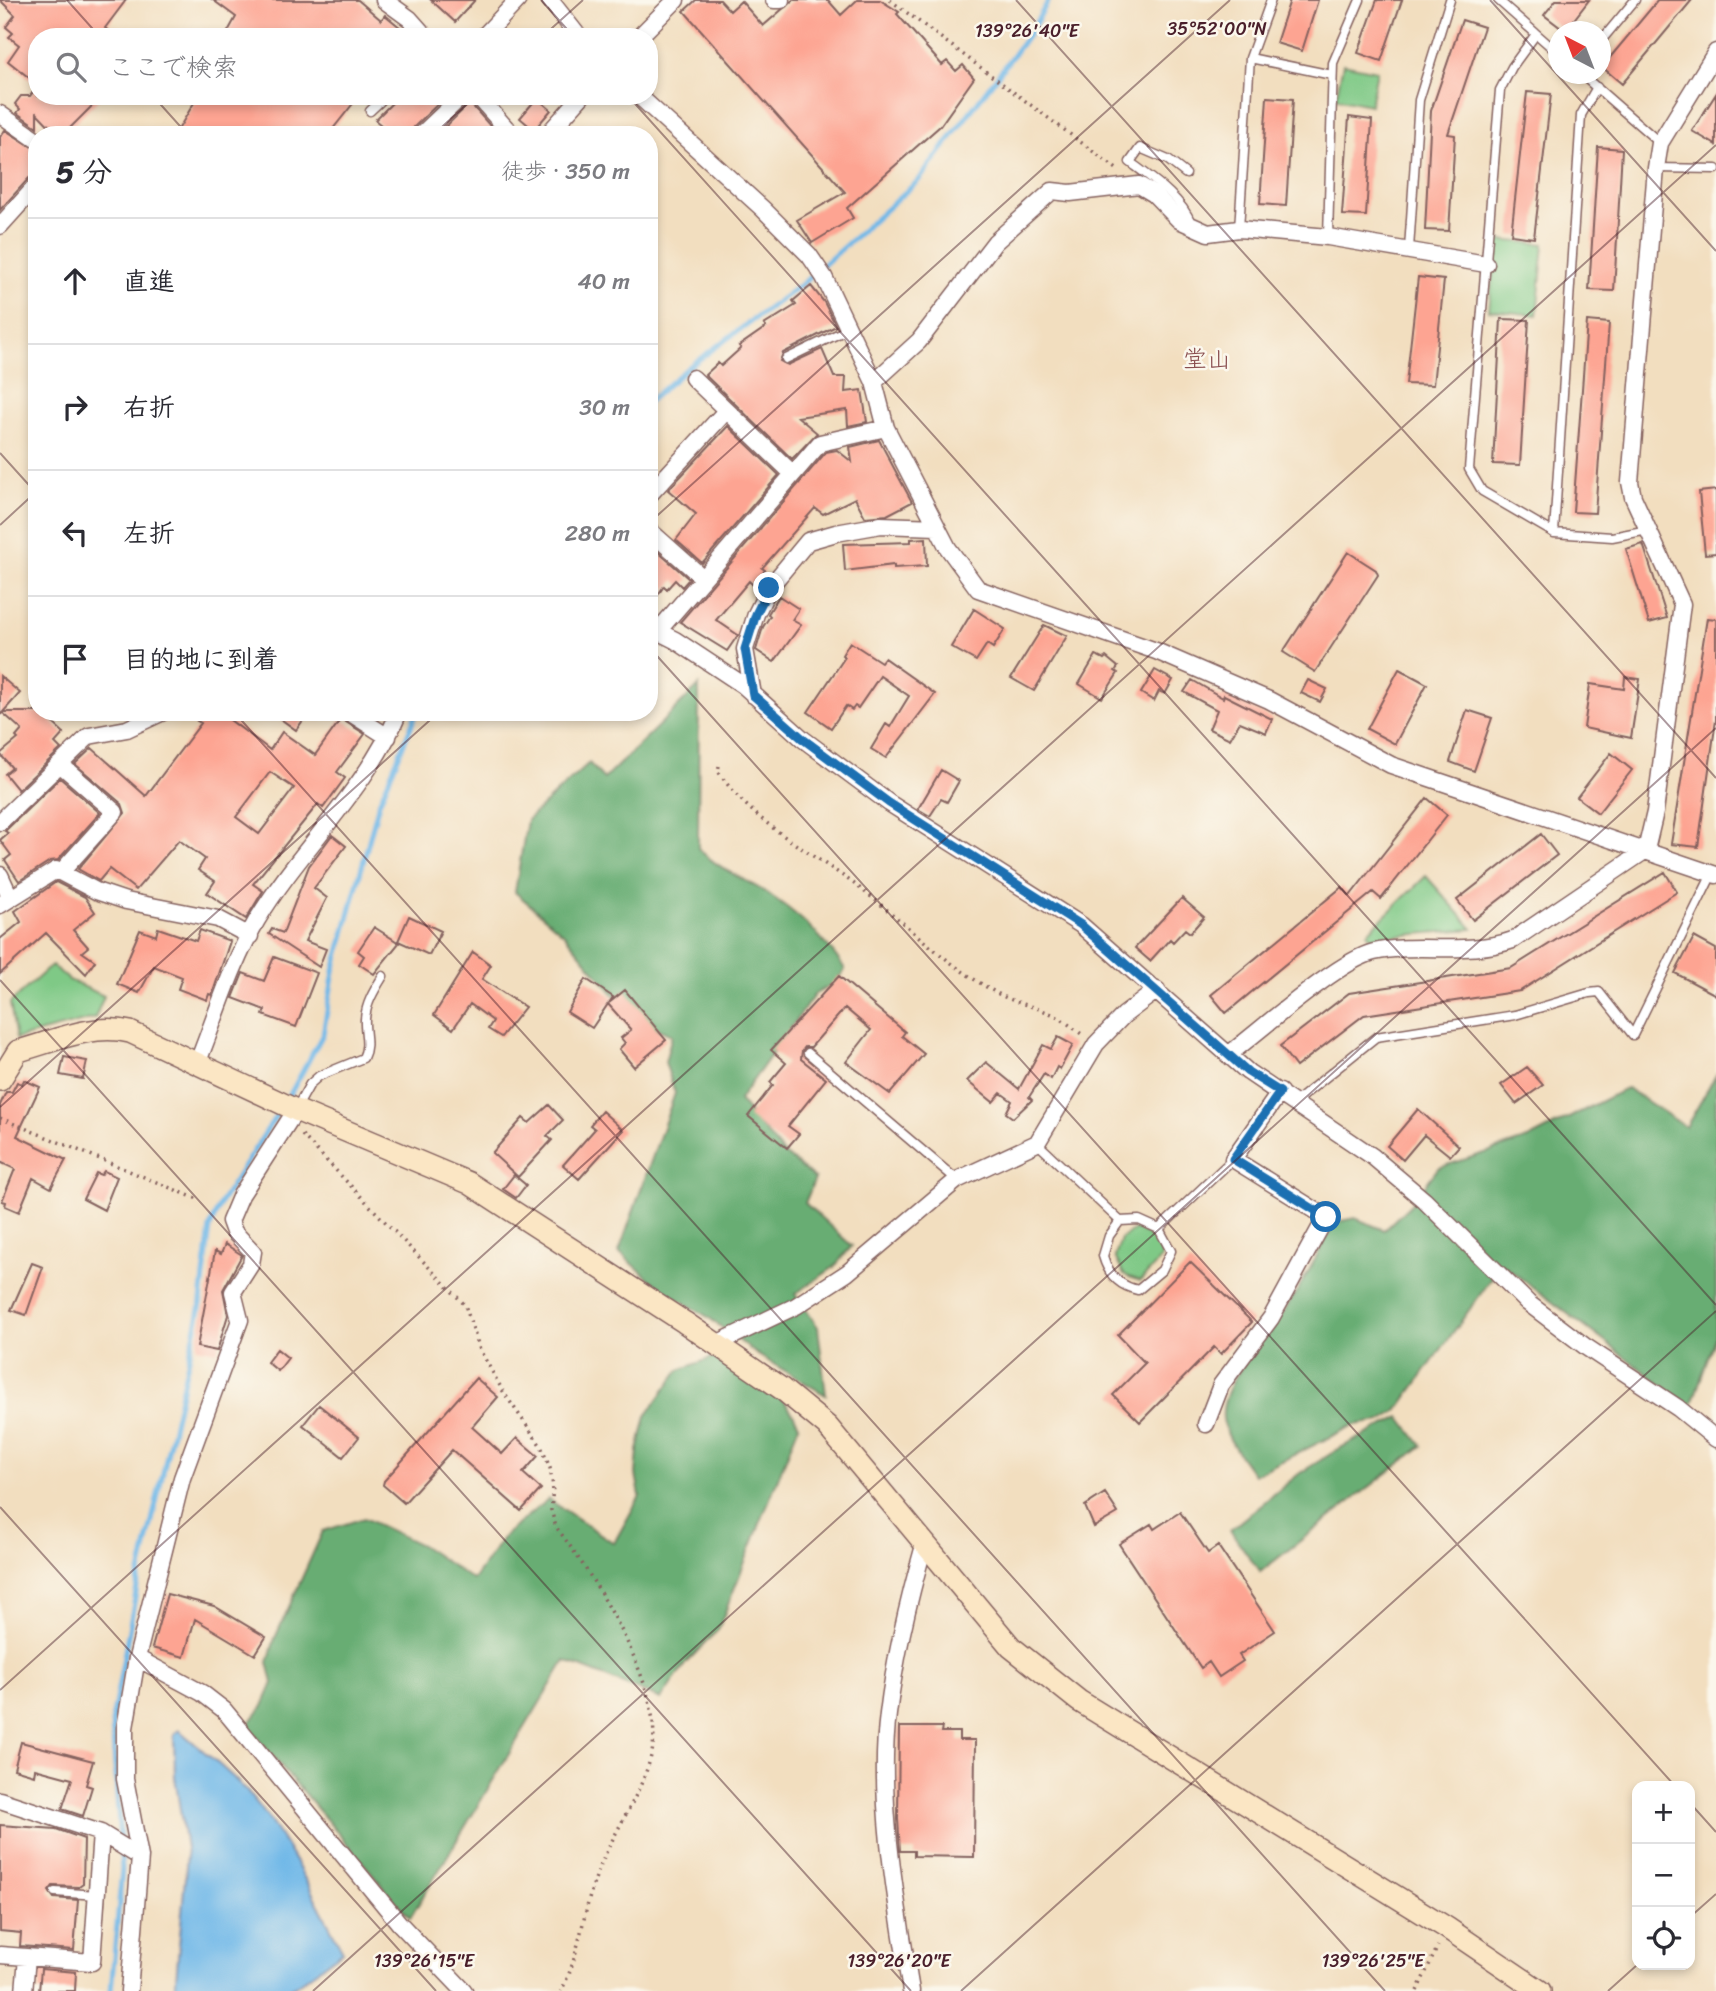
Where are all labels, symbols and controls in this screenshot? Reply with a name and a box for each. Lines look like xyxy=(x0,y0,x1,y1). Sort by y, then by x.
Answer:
text: 35°52'00"N xyxy=(1167,13,1267,45)
text: 139°26'40"E xyxy=(975,15,1080,47)
north arrow xyxy=(1548,21,1611,84)
search box xyxy=(28,28,658,105)
text: ここで検索 xyxy=(108,44,238,90)
icon: search xyxy=(52,48,90,86)
text: 5 分 xyxy=(56,145,112,199)
text: 徒歩 · 350 m xyxy=(501,151,630,192)
text: 直進 xyxy=(123,258,175,304)
text: 40 m xyxy=(577,261,630,302)
icon: ahead xyxy=(56,262,94,300)
district label: 堂山 xyxy=(1183,338,1231,380)
text: 右折 xyxy=(123,384,175,430)
text: 30 m xyxy=(579,387,630,428)
icon: right xyxy=(56,388,94,426)
text: 左折 xyxy=(123,510,175,556)
text: 280 m xyxy=(565,513,630,554)
icon: left xyxy=(56,514,94,552)
route end xyxy=(753,572,784,603)
text: 目的地に到着 xyxy=(123,636,279,682)
icon: arrive xyxy=(56,640,94,678)
route start xyxy=(1310,1201,1341,1232)
map controls xyxy=(1632,1781,1695,1970)
button: + xyxy=(1632,1781,1695,1844)
button: − xyxy=(1632,1844,1695,1907)
button: locate xyxy=(1632,1907,1695,1970)
text: 139°26'15"E xyxy=(374,1945,475,1977)
text: 139°26'20"E xyxy=(848,1945,951,1977)
text: 139°26'25"E xyxy=(1322,1945,1425,1977)

